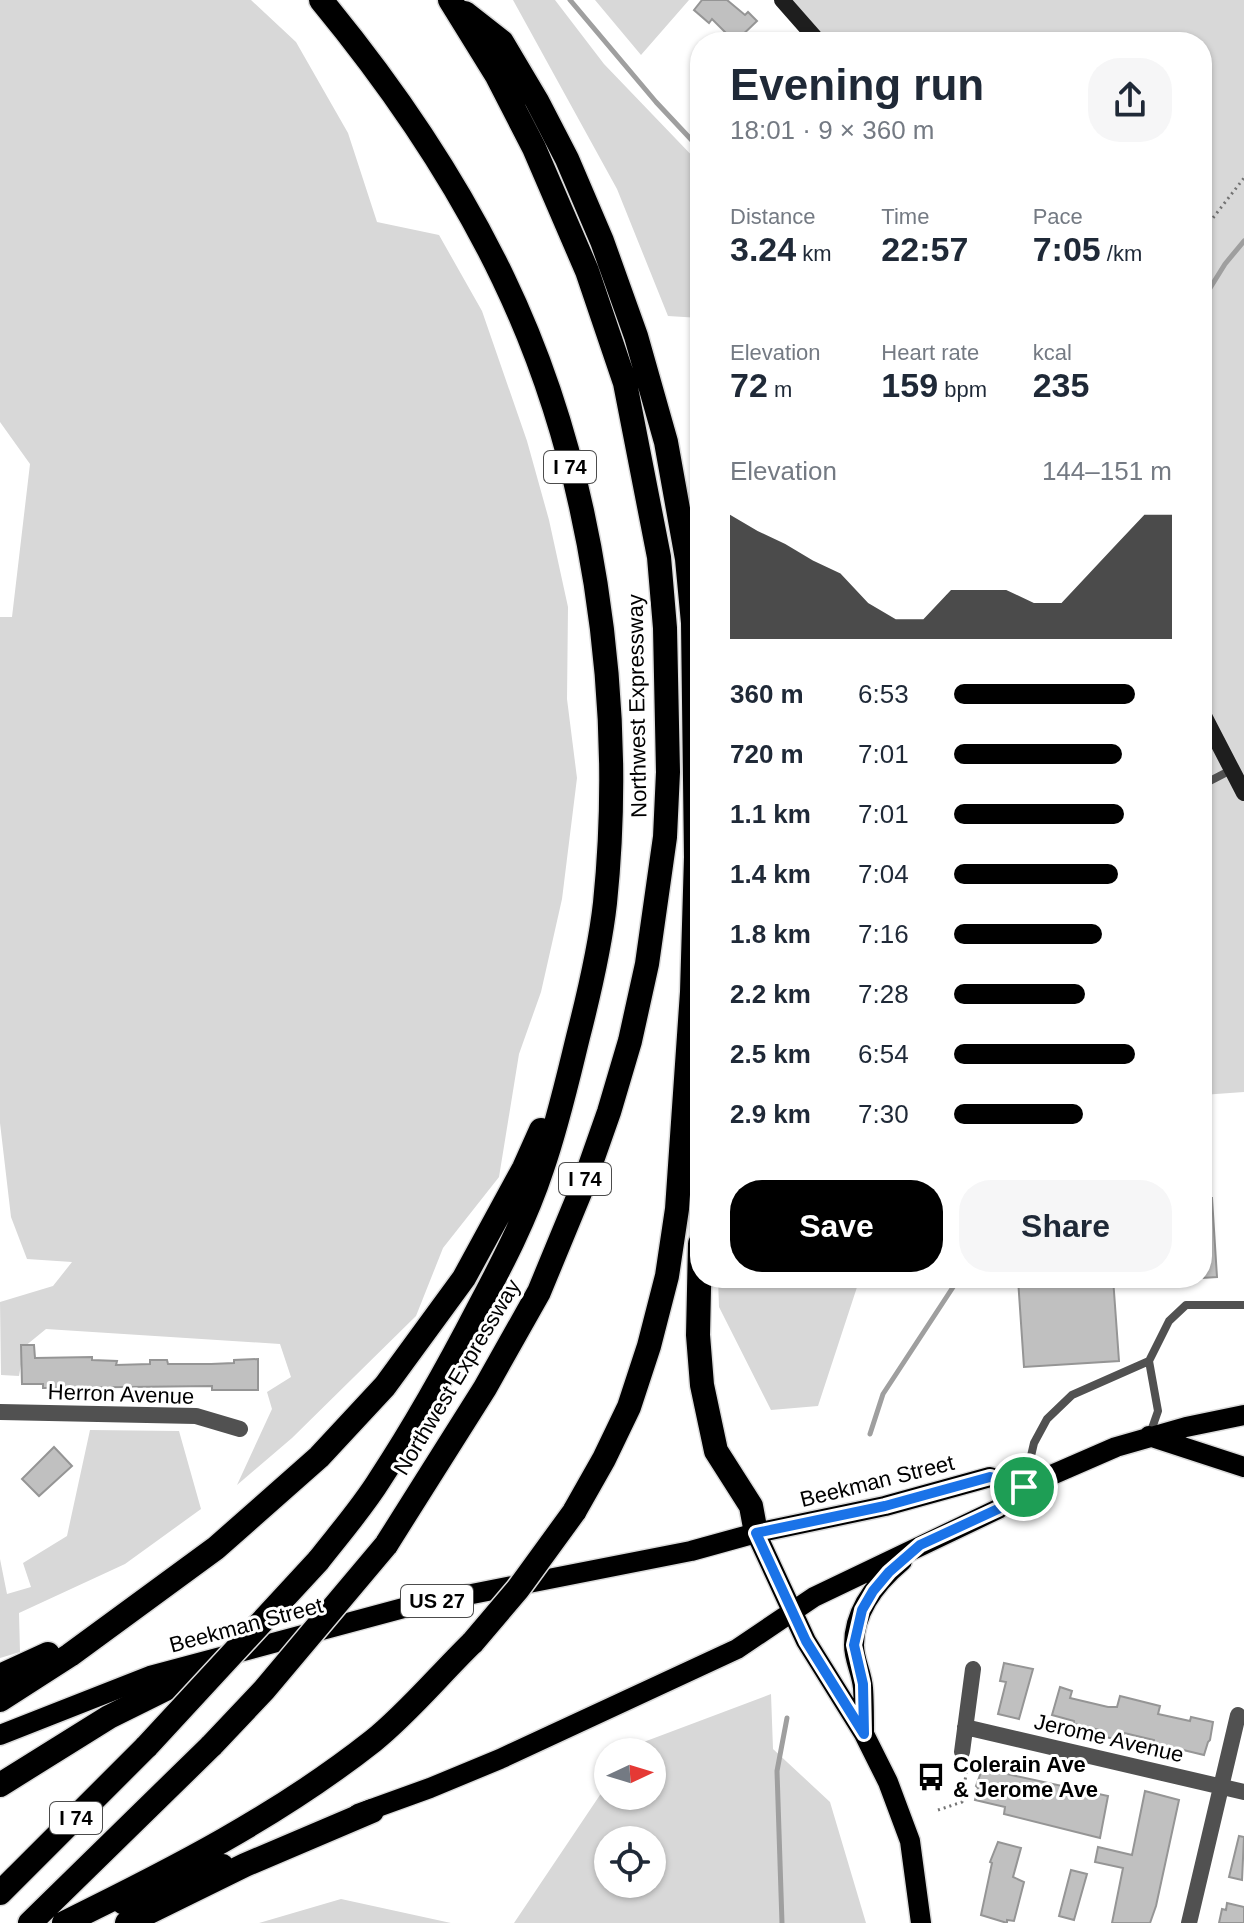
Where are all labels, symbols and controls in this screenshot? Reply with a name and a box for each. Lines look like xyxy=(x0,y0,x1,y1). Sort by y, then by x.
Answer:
button: share xyxy=(1088,58,1172,142)
text: Evening run xyxy=(730,60,984,109)
text: 18:01 · 9 × 360 m xyxy=(730,115,935,145)
text: Distance xyxy=(730,204,816,229)
text: Time xyxy=(881,204,929,229)
text: Pace xyxy=(1033,204,1083,229)
text: 3.24 xyxy=(730,230,796,268)
text: 22:57 xyxy=(881,230,968,268)
text: 7:05 xyxy=(1033,230,1101,268)
text: km xyxy=(796,241,832,266)
text: /km xyxy=(1101,241,1142,266)
text: Elevation xyxy=(730,340,821,365)
text: Heart rate xyxy=(881,340,979,365)
text: kcal xyxy=(1033,340,1072,365)
text: 72 xyxy=(730,366,768,404)
text: 159 xyxy=(881,366,938,404)
text: 235 xyxy=(1033,366,1089,404)
text: m xyxy=(768,377,792,402)
text: bpm xyxy=(938,377,987,402)
road number: I 74 xyxy=(544,451,596,483)
text: Elevation xyxy=(730,456,837,486)
text: 144–151 m xyxy=(1042,456,1172,486)
street label: Northwest Expressway xyxy=(623,594,651,818)
text: 360 m xyxy=(730,679,804,709)
text: 6:53 xyxy=(858,679,909,709)
text: 720 m xyxy=(730,739,804,769)
text: 7:01 xyxy=(858,739,909,769)
text: 1.1 km xyxy=(730,799,811,829)
text: 7:01 xyxy=(858,799,909,829)
text: 1.4 km xyxy=(730,859,811,889)
text: 7:04 xyxy=(858,859,909,889)
text: 1.8 km xyxy=(730,919,811,949)
text: 7:16 xyxy=(858,919,909,949)
text: 2.2 km xyxy=(730,979,811,1009)
text: 7:28 xyxy=(858,979,909,1009)
text: 2.5 km xyxy=(730,1039,811,1069)
text: 6:54 xyxy=(858,1039,909,1069)
text: 2.9 km xyxy=(730,1099,811,1129)
text: 7:30 xyxy=(858,1099,909,1129)
road number: I 74 xyxy=(559,1163,611,1195)
button: Save xyxy=(730,1180,943,1272)
button: Share xyxy=(959,1180,1172,1272)
street label: Northwest Expressway xyxy=(389,1275,525,1479)
street label: Herron Avenue xyxy=(47,1379,195,1409)
street label: Beekman Street xyxy=(797,1450,957,1512)
pin xyxy=(990,1453,1058,1521)
icon: arrive xyxy=(1002,1465,1046,1509)
road number: US 27 xyxy=(401,1585,473,1617)
street label: Beekman Street xyxy=(167,1593,325,1657)
street label: Jerome Avenue xyxy=(1032,1709,1186,1767)
north arrow xyxy=(594,1738,666,1810)
map controls xyxy=(594,1738,666,1898)
place label: Colerain Ave & Jerome Ave xyxy=(953,1752,1098,1802)
bus stop icon: Colerain Ave & Jerome Ave xyxy=(916,1762,946,1792)
road number: I 74 xyxy=(50,1802,102,1834)
button: locate xyxy=(594,1826,666,1898)

